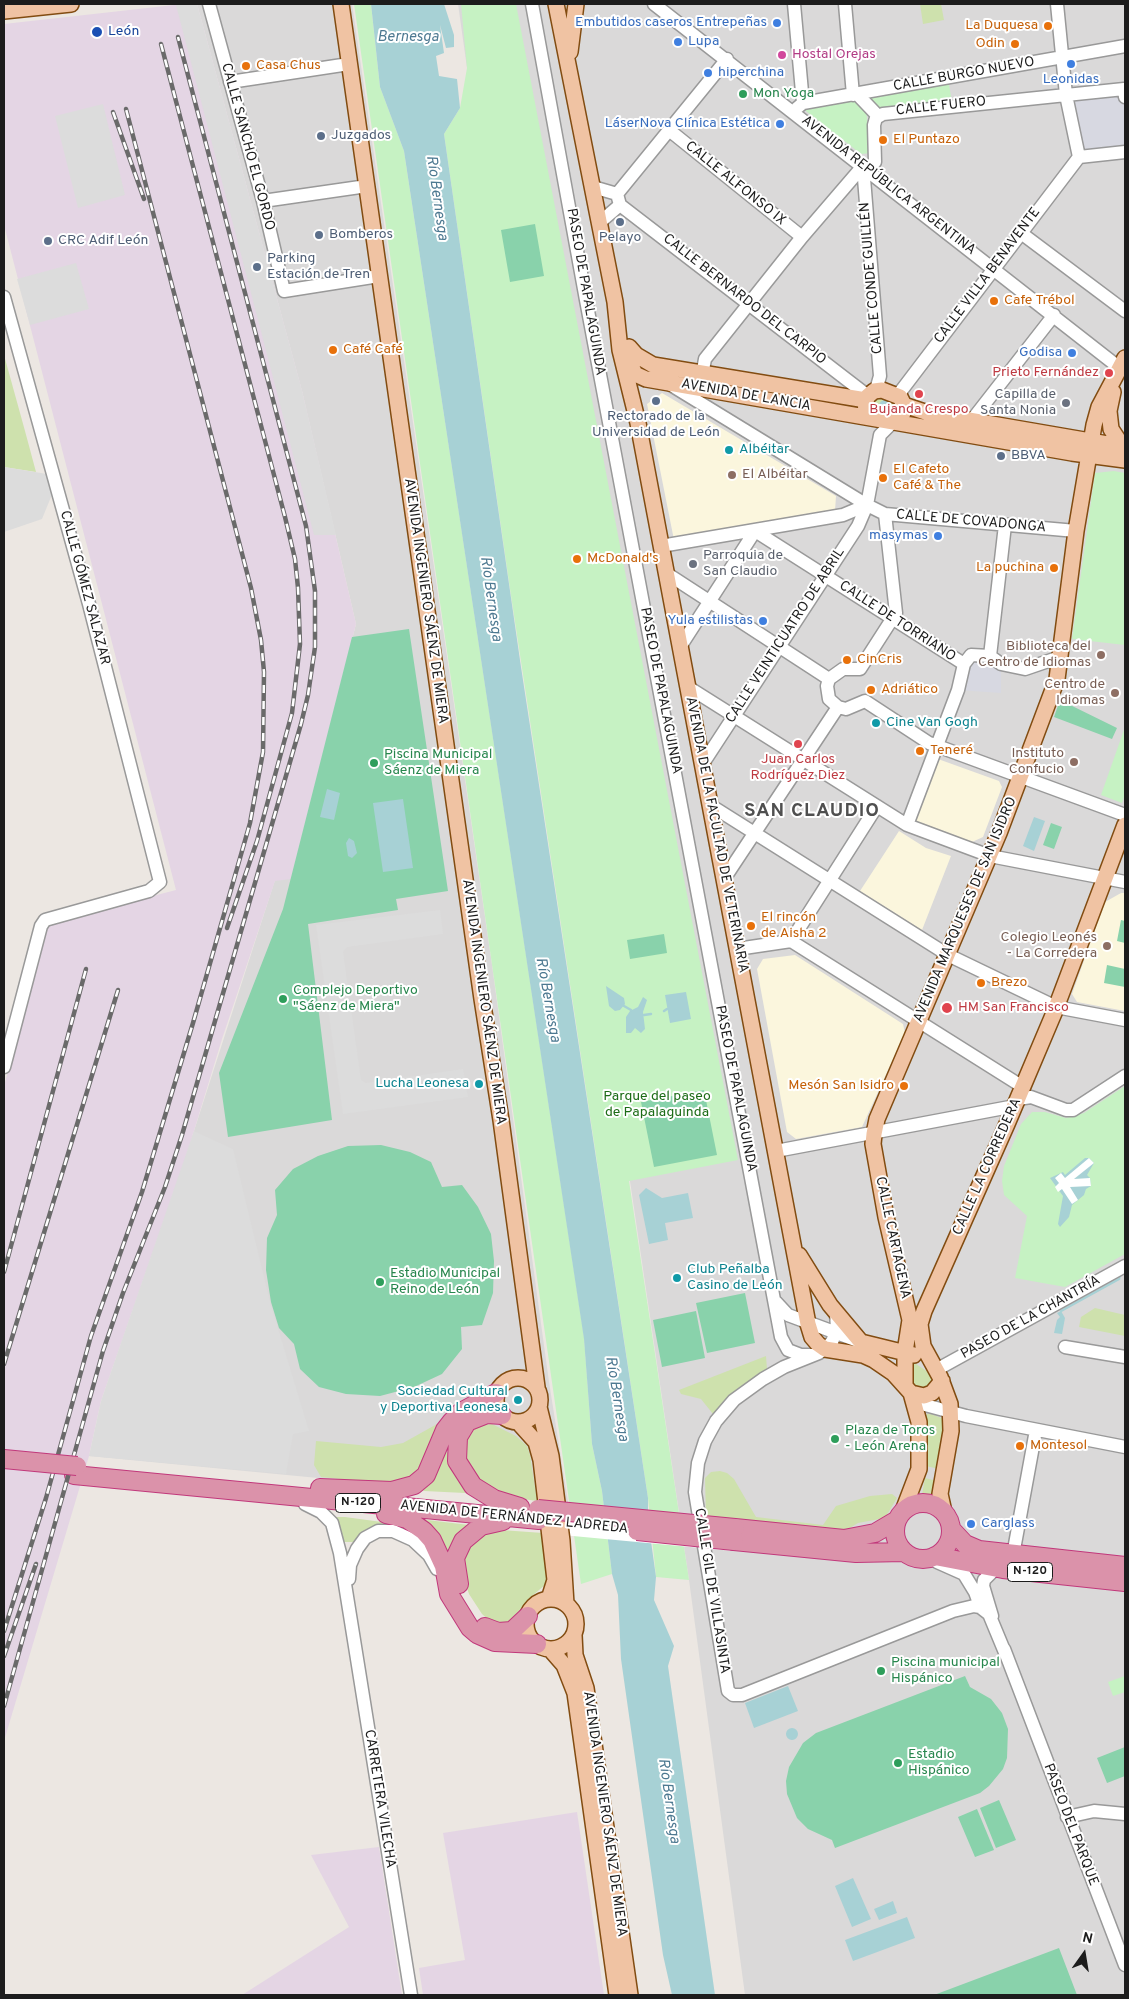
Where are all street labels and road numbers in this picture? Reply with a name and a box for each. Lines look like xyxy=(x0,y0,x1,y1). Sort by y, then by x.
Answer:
street label: CALLE BURGO NUEVO xyxy=(892,54,1036,96)
street label: CALLE SANCHO EL GORDO xyxy=(217,61,277,233)
street label: CALLE FUERO xyxy=(895,94,987,120)
street label: AVENIDA REPÚBLICA ARGENTINA xyxy=(797,113,979,259)
street label: CALLE ALFONSO IX xyxy=(681,138,789,230)
street label: CALLE CONDE GUILLÉN xyxy=(857,201,887,355)
street label: CALLE VILLA BENAVENTE xyxy=(931,205,1045,347)
street label: PASEO DE PAPALAGUINDA xyxy=(562,207,608,377)
street label: CALLE BERNARDO DEL CARPIO xyxy=(659,231,829,369)
street label: AVENIDA DE LANCIA xyxy=(680,376,812,416)
street label: AVENIDA INGENIERO SÁENZ DE MIERA xyxy=(399,477,451,725)
street label: CALLE DE COVADONGA xyxy=(895,507,1047,537)
street label: CALLE GÓMEZ SALAZAR xyxy=(55,509,113,667)
street label: CALLE VEINTICUATRO DE ABRIL xyxy=(723,545,849,727)
street label: CALLE DE TORRIANO xyxy=(835,578,959,666)
street label: PASEO DE PAPALAGUINDA xyxy=(636,606,684,776)
street label: AVENIDA DE LA FACULTAD DE VETERINARIA xyxy=(681,695,751,975)
street label: AVENIDA MARQUESES DE SAN ISIDRO xyxy=(911,795,1021,1025)
street label: AVENIDA INGENIERO SÁENZ DE MIERA xyxy=(457,878,509,1126)
street label: PASEO DE PAPALAGUINDA xyxy=(711,1004,759,1174)
street label: CALLE LA CORREDERA xyxy=(950,1096,1026,1238)
street label: CALLE CARTAGENA xyxy=(871,1175,913,1301)
street label: PASEO DE LA CHANTRÍA xyxy=(958,1273,1104,1363)
road number: N-120 xyxy=(336,1494,380,1512)
street label: AVENIDA DE FERNÁNDEZ LADREDA xyxy=(399,1498,629,1538)
street label: CALLE GIL DE VILLASINTA xyxy=(690,1507,732,1675)
road number: N-120 xyxy=(1008,1562,1052,1581)
street label: AVENIDA INGENIERO SÁENZ DE MIERA xyxy=(578,1690,630,1938)
street label: CARRETERA VILECHA xyxy=(360,1729,398,1869)
street label: PASEO DEL PARQUE xyxy=(1039,1761,1101,1889)

